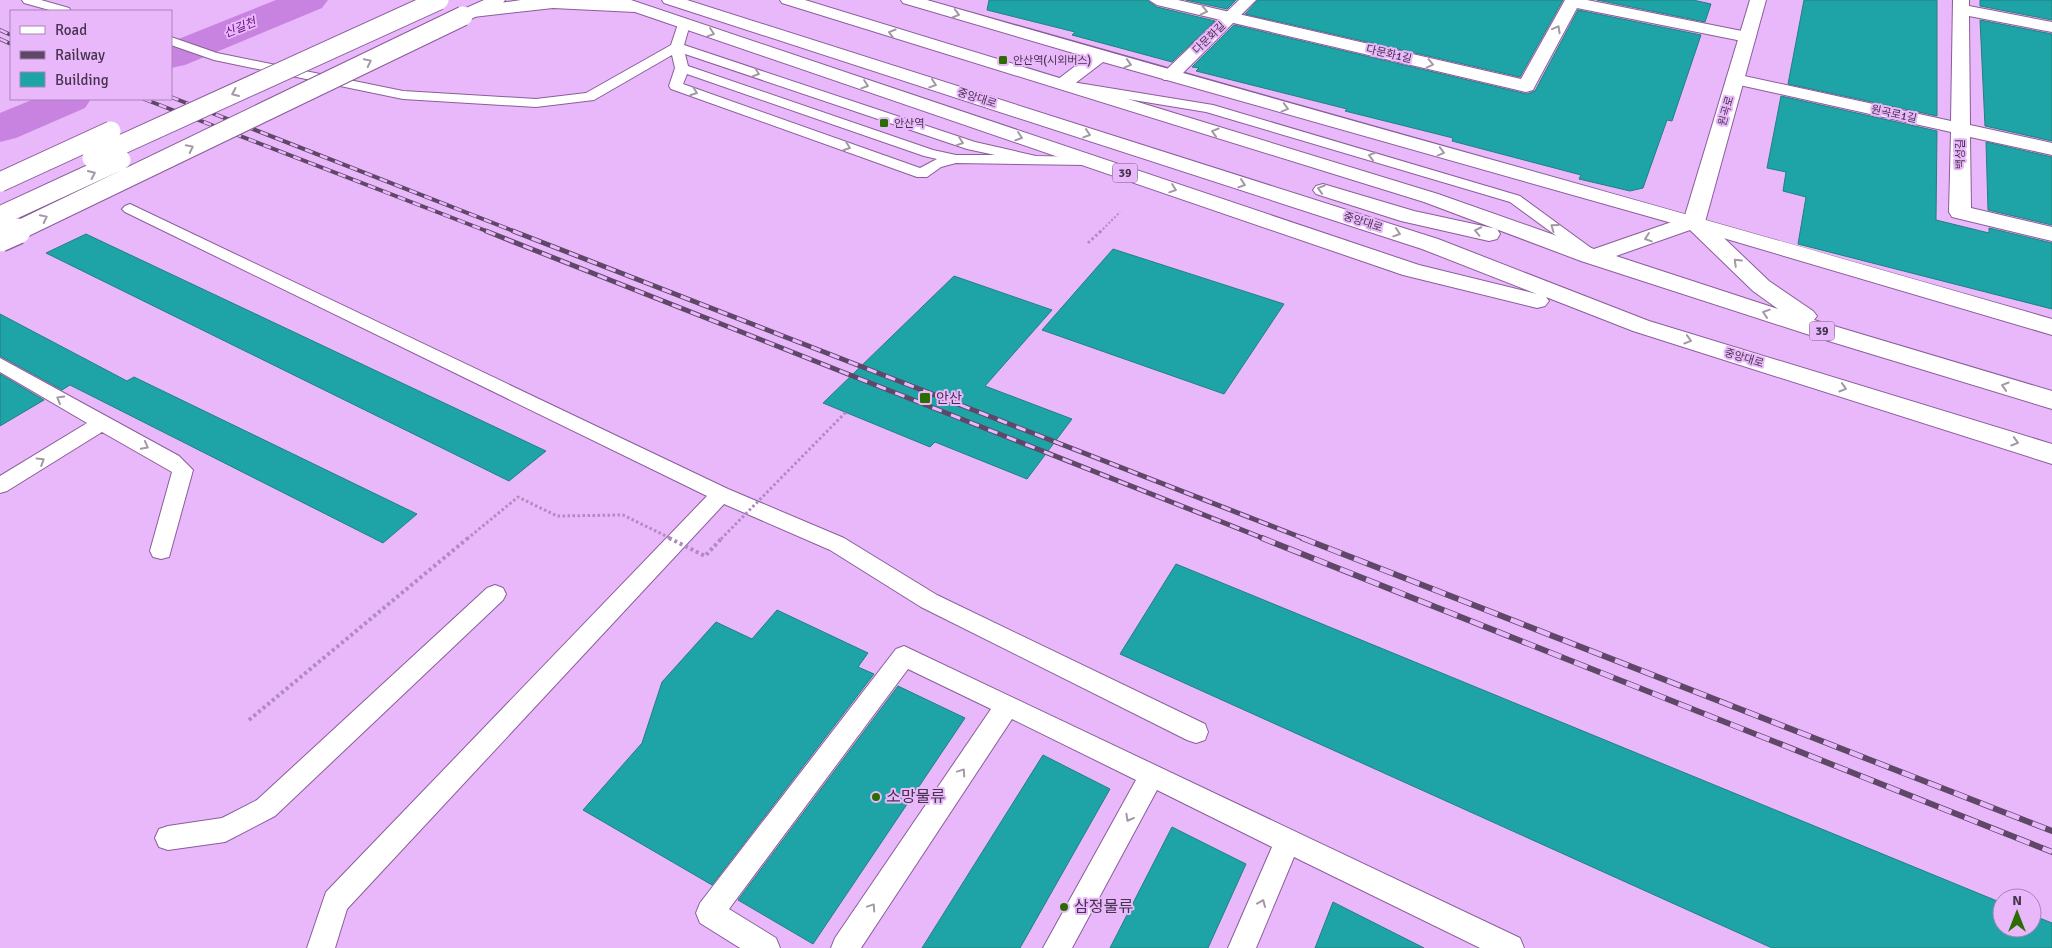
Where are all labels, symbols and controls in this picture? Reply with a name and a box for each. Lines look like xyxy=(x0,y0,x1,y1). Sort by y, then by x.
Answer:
one-way arrow xyxy=(1200,5,1208,16)
one-way arrow xyxy=(951,8,959,18)
legend xyxy=(10,10,172,100)
water label: 신길천 xyxy=(222,14,260,41)
street label: 다문화길 xyxy=(1190,19,1228,57)
text: Road xyxy=(55,21,87,39)
one-way arrow xyxy=(1551,26,1561,35)
one-way arrow xyxy=(706,27,715,37)
one-way arrow xyxy=(889,28,897,38)
street label: 다문화1길 xyxy=(1365,42,1413,66)
text: Railway xyxy=(55,46,105,64)
marker: 안산역(시외버스) xyxy=(997,54,1009,66)
place label: 안산역(시외버스) xyxy=(1013,54,1091,67)
one-way arrow xyxy=(363,58,372,68)
one-way arrow xyxy=(1426,58,1435,69)
one-way arrow xyxy=(1124,59,1132,69)
one-way arrow xyxy=(751,68,760,78)
text: Building xyxy=(55,71,109,89)
one-way arrow xyxy=(860,79,869,89)
one-way arrow xyxy=(928,79,936,89)
one-way arrow xyxy=(689,86,698,96)
street label: 중앙대로 xyxy=(956,86,998,110)
one-way arrow xyxy=(231,87,240,97)
street label: 원곡로 xyxy=(1716,95,1736,127)
one-way arrow xyxy=(1280,103,1288,113)
street label: 원곡로1길 xyxy=(1870,103,1918,125)
marker: 안산역 xyxy=(878,117,890,129)
place label: 안산역 xyxy=(894,117,924,130)
one-way arrow xyxy=(1211,127,1220,137)
one-way arrow xyxy=(1083,128,1091,138)
one-way arrow xyxy=(1014,131,1023,141)
one-way arrow xyxy=(955,137,963,147)
street label: 백성길 xyxy=(1954,139,1967,169)
one-way arrow xyxy=(842,141,850,151)
one-way arrow xyxy=(185,144,194,154)
one-way arrow xyxy=(1437,146,1445,156)
one-way arrow xyxy=(1369,152,1377,162)
road number: 39 xyxy=(1112,164,1138,182)
one-way arrow xyxy=(87,170,96,180)
one-way arrow xyxy=(1237,178,1246,188)
one-way arrow xyxy=(1168,184,1176,194)
one-way arrow xyxy=(1317,185,1325,195)
street label: 중앙대로 xyxy=(1342,210,1384,234)
one-way arrow xyxy=(39,214,48,225)
one-way arrow xyxy=(1551,225,1560,233)
one-way arrow xyxy=(1473,226,1482,237)
one-way arrow xyxy=(1392,227,1401,237)
one-way arrow xyxy=(1644,232,1653,242)
one-way arrow xyxy=(1733,259,1742,268)
one-way arrow xyxy=(1763,308,1771,318)
road number: 39 xyxy=(1810,322,1834,341)
one-way arrow xyxy=(1683,334,1691,344)
street label: 중앙대로 xyxy=(1723,346,1765,370)
one-way arrow xyxy=(2002,382,2010,392)
one-way arrow xyxy=(1838,383,1846,393)
place label: 안산 xyxy=(936,390,962,407)
marker: 안산 xyxy=(918,391,932,405)
one-way arrow xyxy=(56,395,65,405)
one-way arrow xyxy=(2010,436,2018,446)
one-way arrow xyxy=(139,440,148,450)
one-way arrow xyxy=(36,457,45,467)
one-way arrow xyxy=(956,769,965,778)
place label: 소망물류 xyxy=(886,787,945,807)
marker: 소망물류 xyxy=(870,791,882,803)
one-way arrow xyxy=(1125,813,1135,822)
north arrow xyxy=(1992,888,2042,938)
text: N xyxy=(2012,892,2022,909)
place label: 삼정물류 xyxy=(1074,897,1133,917)
one-way arrow xyxy=(1255,899,1266,908)
marker: 삼정물류 xyxy=(1058,901,1070,913)
one-way arrow xyxy=(866,904,875,913)

